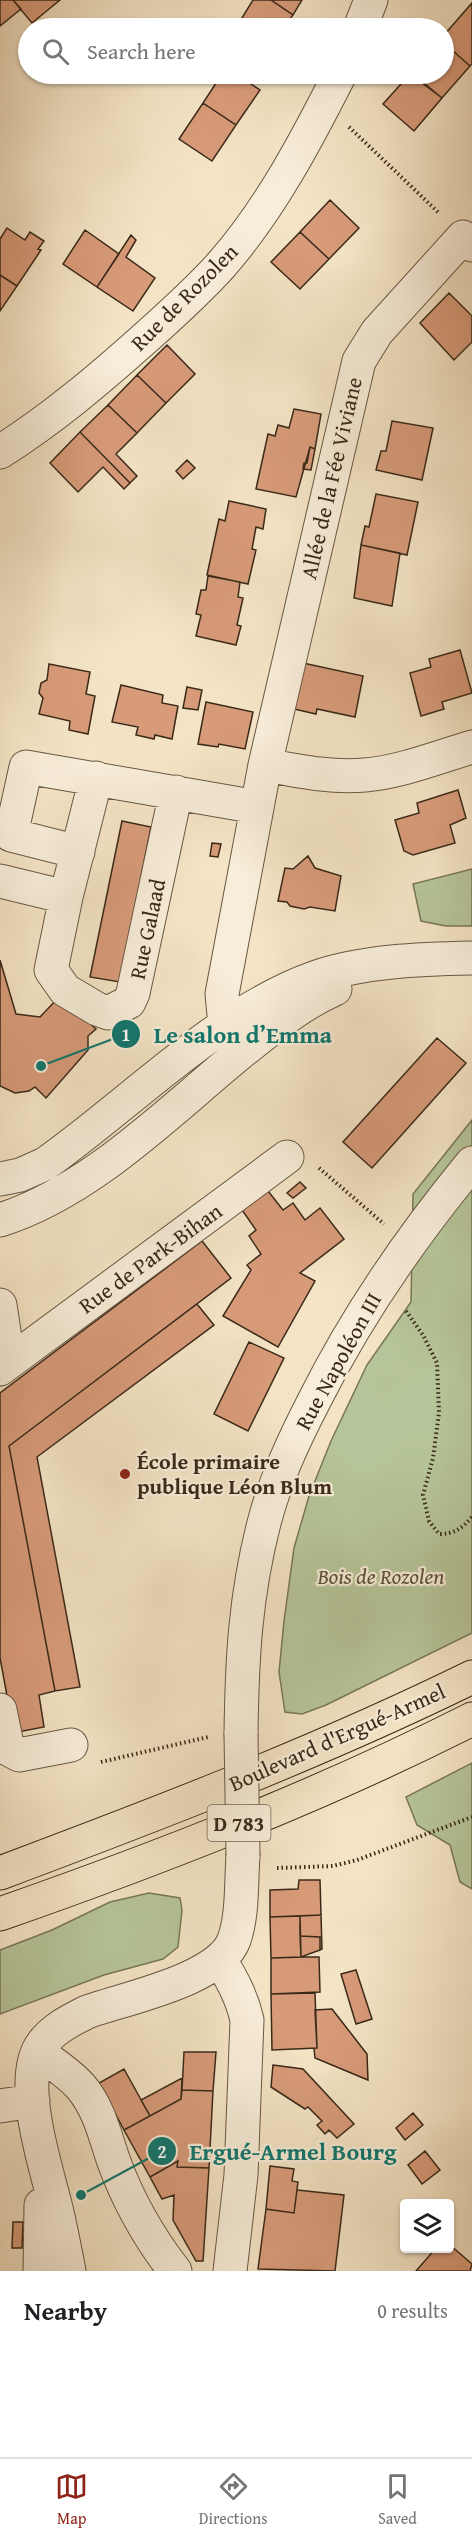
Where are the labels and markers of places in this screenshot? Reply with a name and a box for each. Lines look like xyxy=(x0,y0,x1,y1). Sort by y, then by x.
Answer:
callout: Le salon d’Emma xyxy=(111,1013,344,1055)
place label: École primaire publique Léon Blum xyxy=(137,1445,332,1502)
marker: École primaire publique Léon Blum xyxy=(118,1467,132,1481)
callout: Ergué-Armel Bourg xyxy=(147,2130,408,2172)

